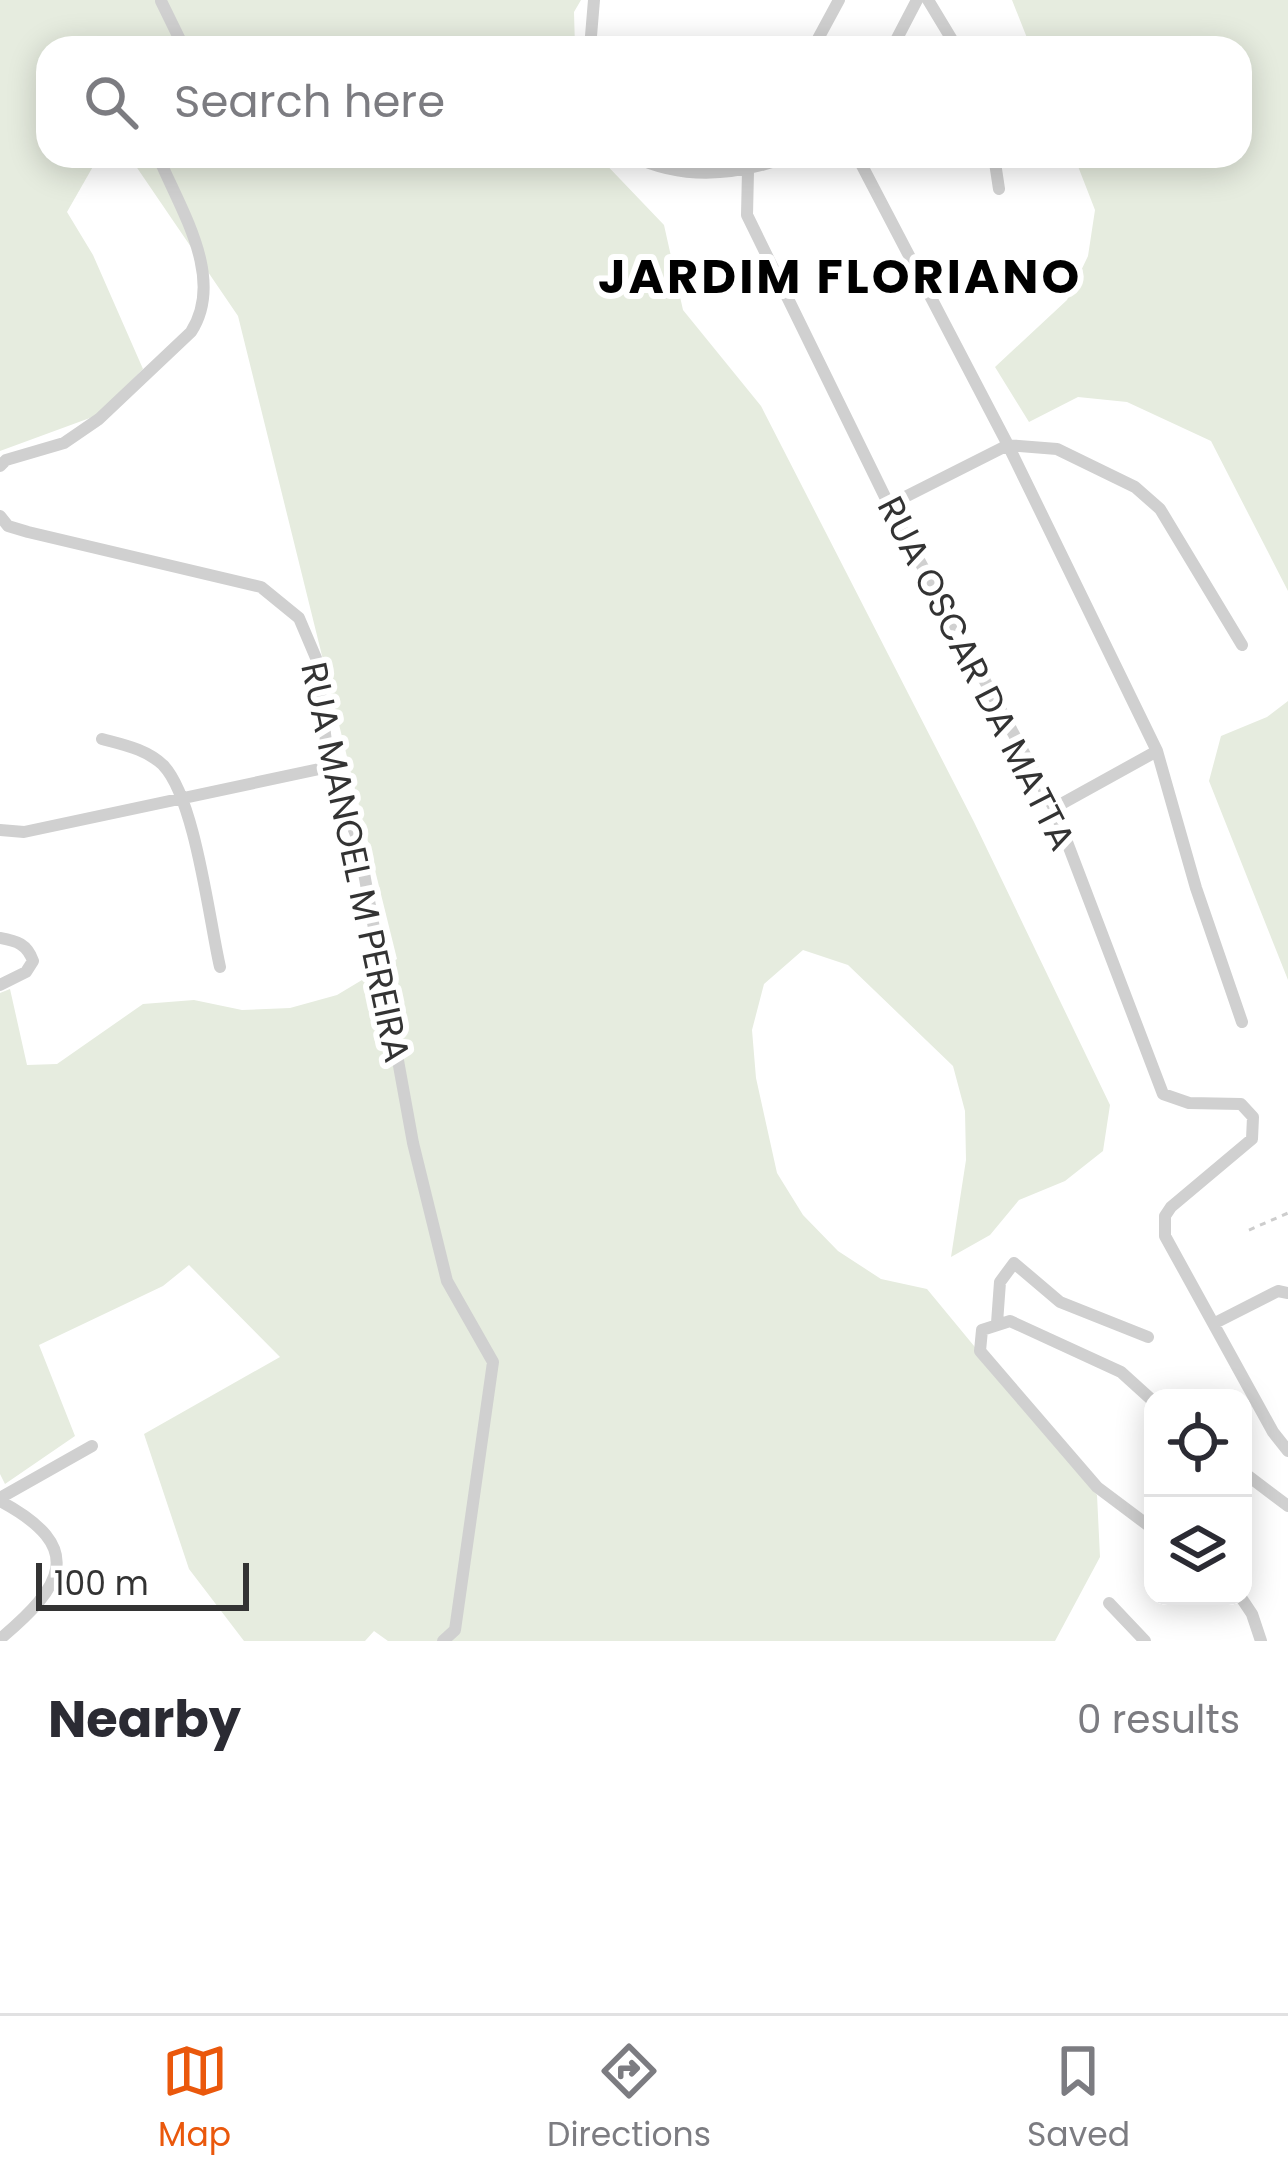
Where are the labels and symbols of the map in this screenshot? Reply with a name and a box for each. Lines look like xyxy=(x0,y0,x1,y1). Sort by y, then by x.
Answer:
district label: JARDIM FLORIANO xyxy=(598,243,1082,310)
street label: RUA OSCAR DA MATTA xyxy=(865,488,1088,859)
street label: RUA MANOEL M PEREIRA xyxy=(288,657,423,1067)
scale bar xyxy=(36,1557,249,1610)

